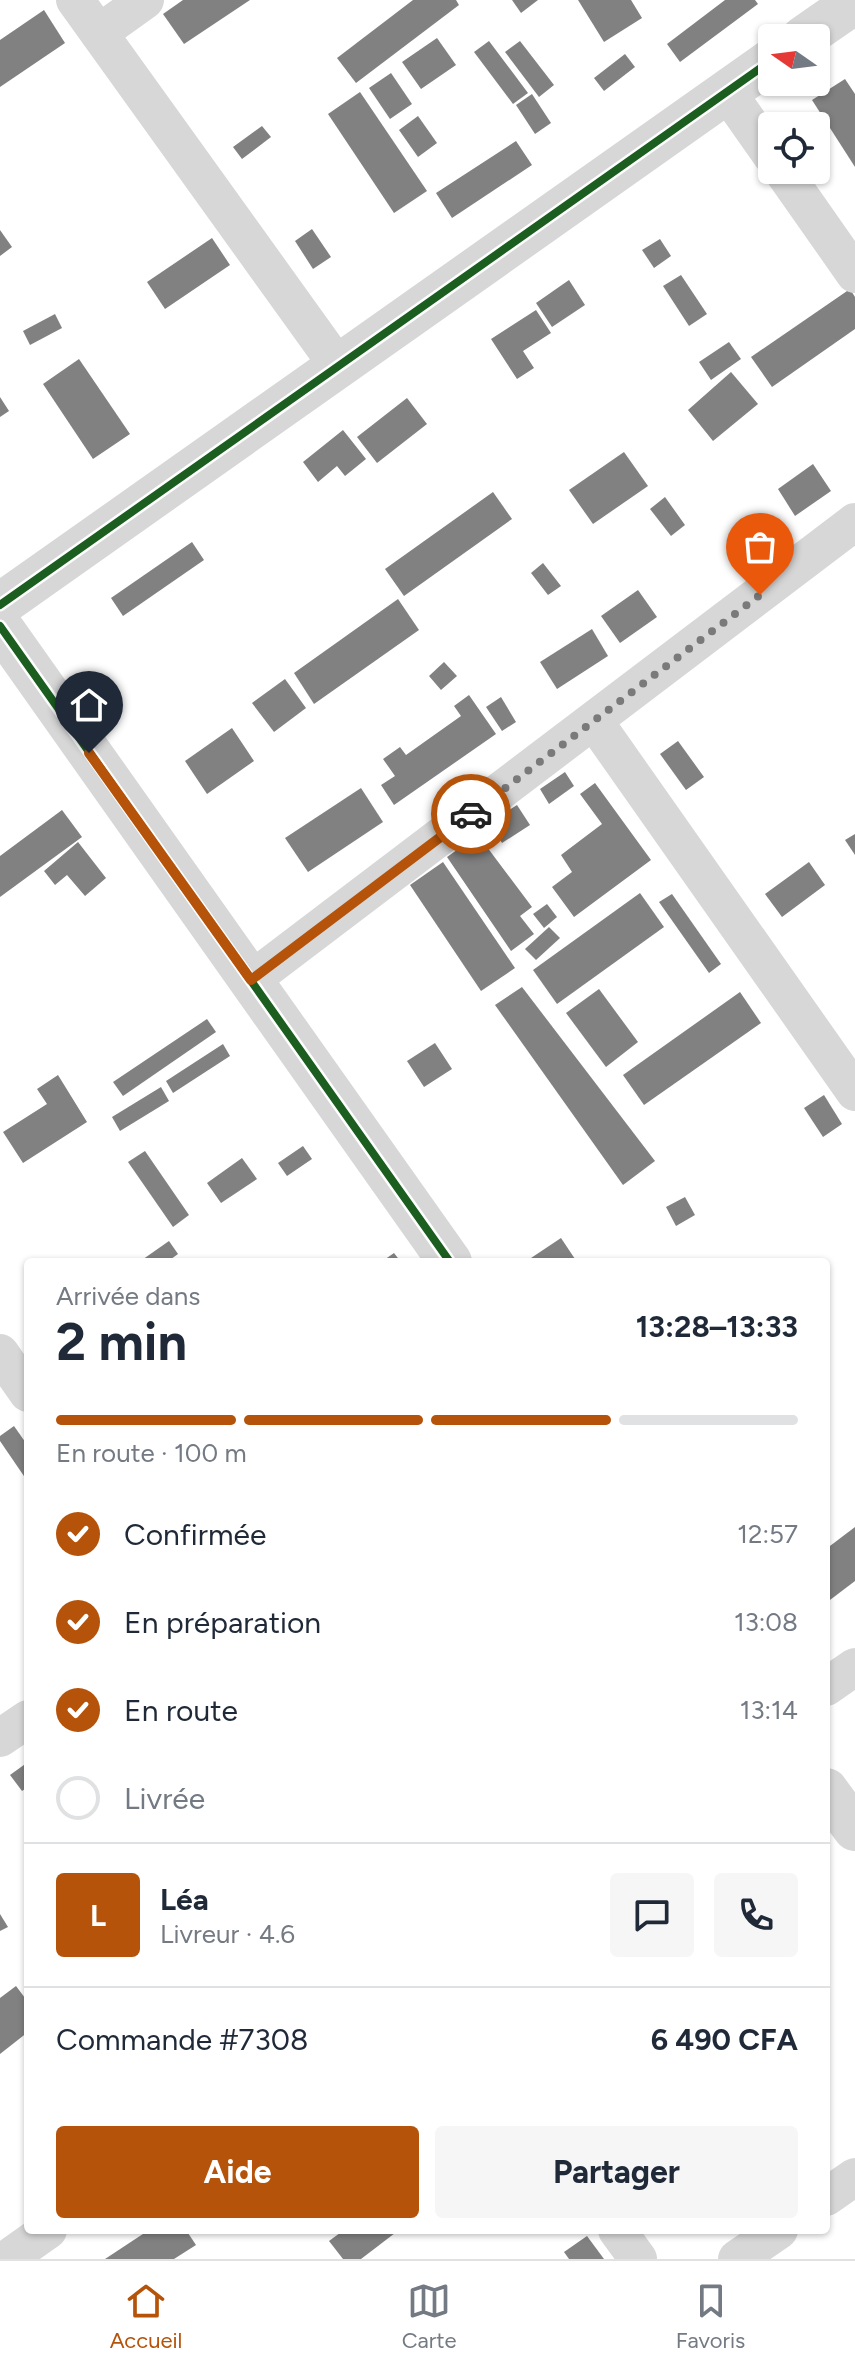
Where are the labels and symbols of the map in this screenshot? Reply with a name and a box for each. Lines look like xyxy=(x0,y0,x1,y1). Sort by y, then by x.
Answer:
north arrow xyxy=(758,24,830,96)
pin xyxy=(726,513,794,595)
pin xyxy=(55,671,123,753)
courier xyxy=(431,774,511,854)

